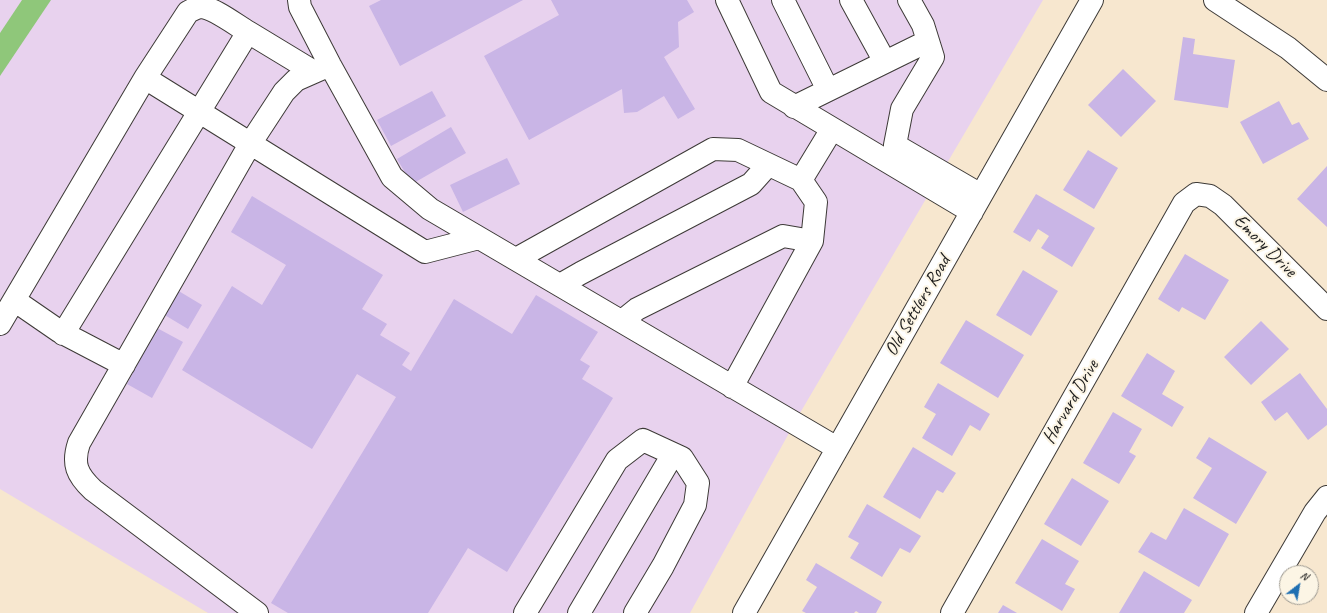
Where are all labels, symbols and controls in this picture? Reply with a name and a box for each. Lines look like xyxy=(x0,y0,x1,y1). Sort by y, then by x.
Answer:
street label: Emory Drive xyxy=(1229,210,1301,282)
street label: Old Settlers Road xyxy=(880,252,956,360)
street label: Harvard Drive xyxy=(1038,356,1104,448)
north arrow xyxy=(1279,565,1319,605)
text: N xyxy=(1298,568,1311,583)

